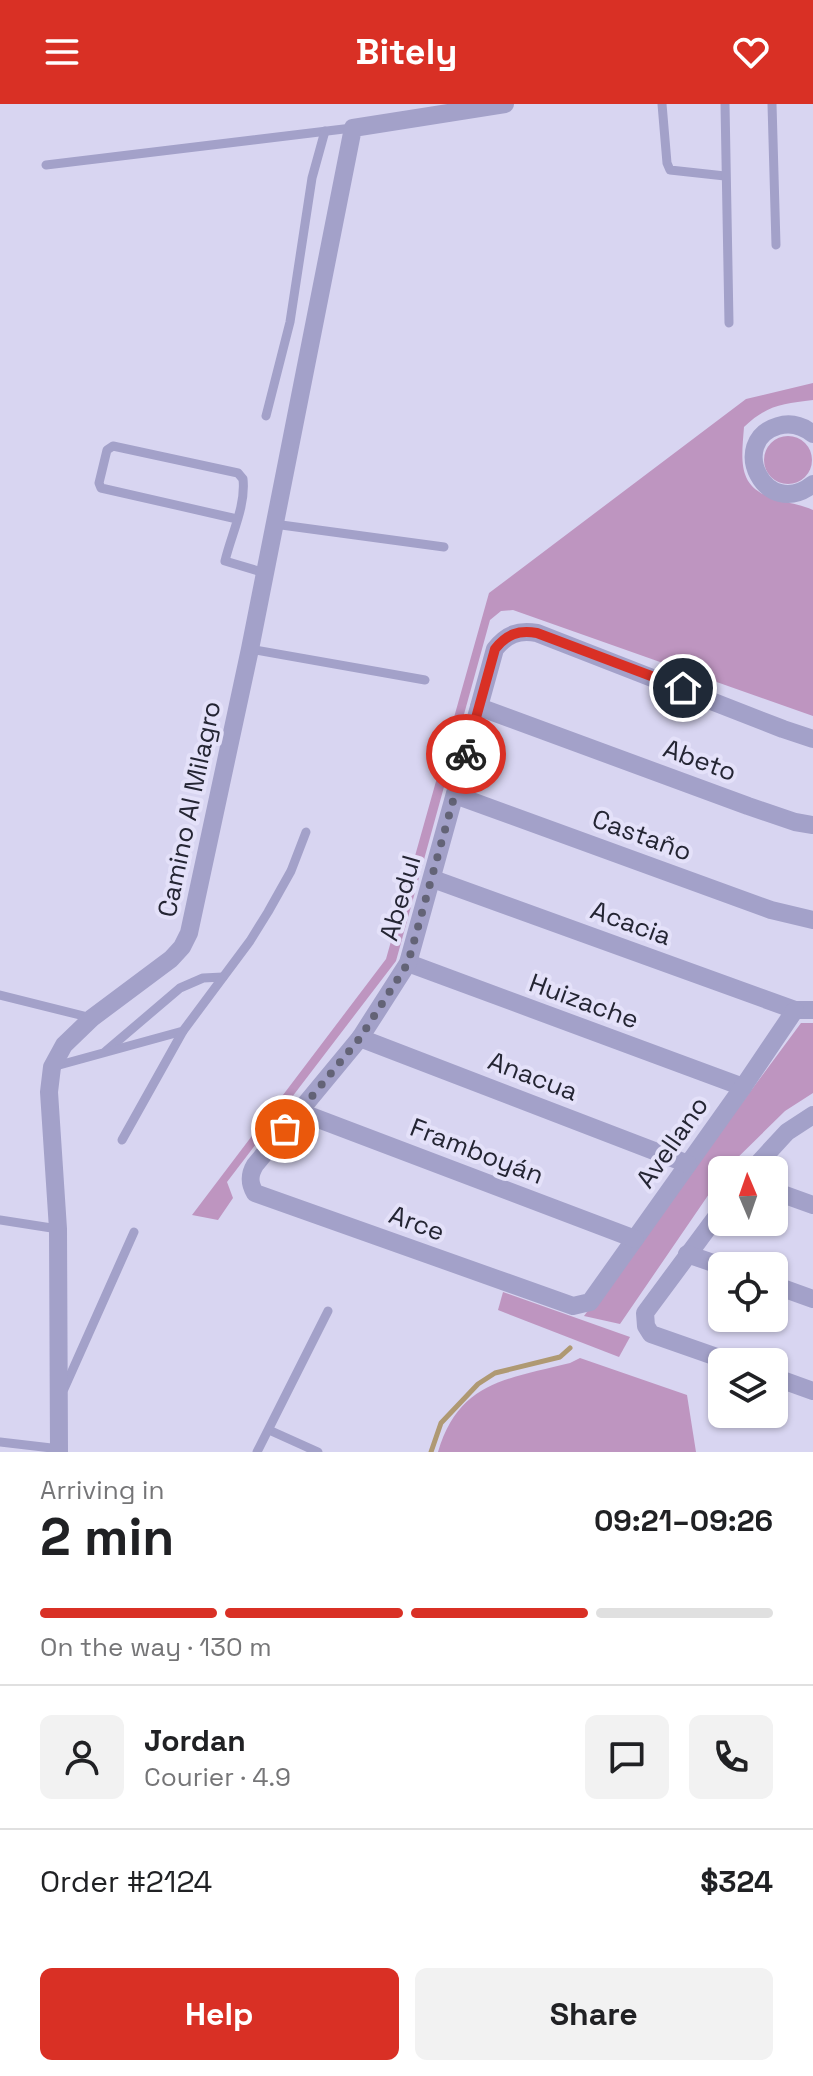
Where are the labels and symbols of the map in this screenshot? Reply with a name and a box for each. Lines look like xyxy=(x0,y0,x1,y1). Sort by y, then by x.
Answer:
pin xyxy=(649,654,717,722)
street label: Camino Al Milagro xyxy=(149,698,229,920)
courier xyxy=(426,714,506,794)
street label: Abeto xyxy=(659,731,741,789)
street label: Castaño xyxy=(587,801,697,869)
street label: Abedul xyxy=(372,851,428,945)
street label: Acacia xyxy=(586,893,676,953)
street label: Huizache xyxy=(524,965,644,1037)
street label: Anacua xyxy=(483,1043,583,1109)
street label: Avellano xyxy=(628,1089,716,1195)
pin xyxy=(251,1095,319,1163)
street label: Framboyán xyxy=(405,1110,549,1192)
north arrow xyxy=(708,1156,788,1236)
street label: Arce xyxy=(385,1197,449,1249)

